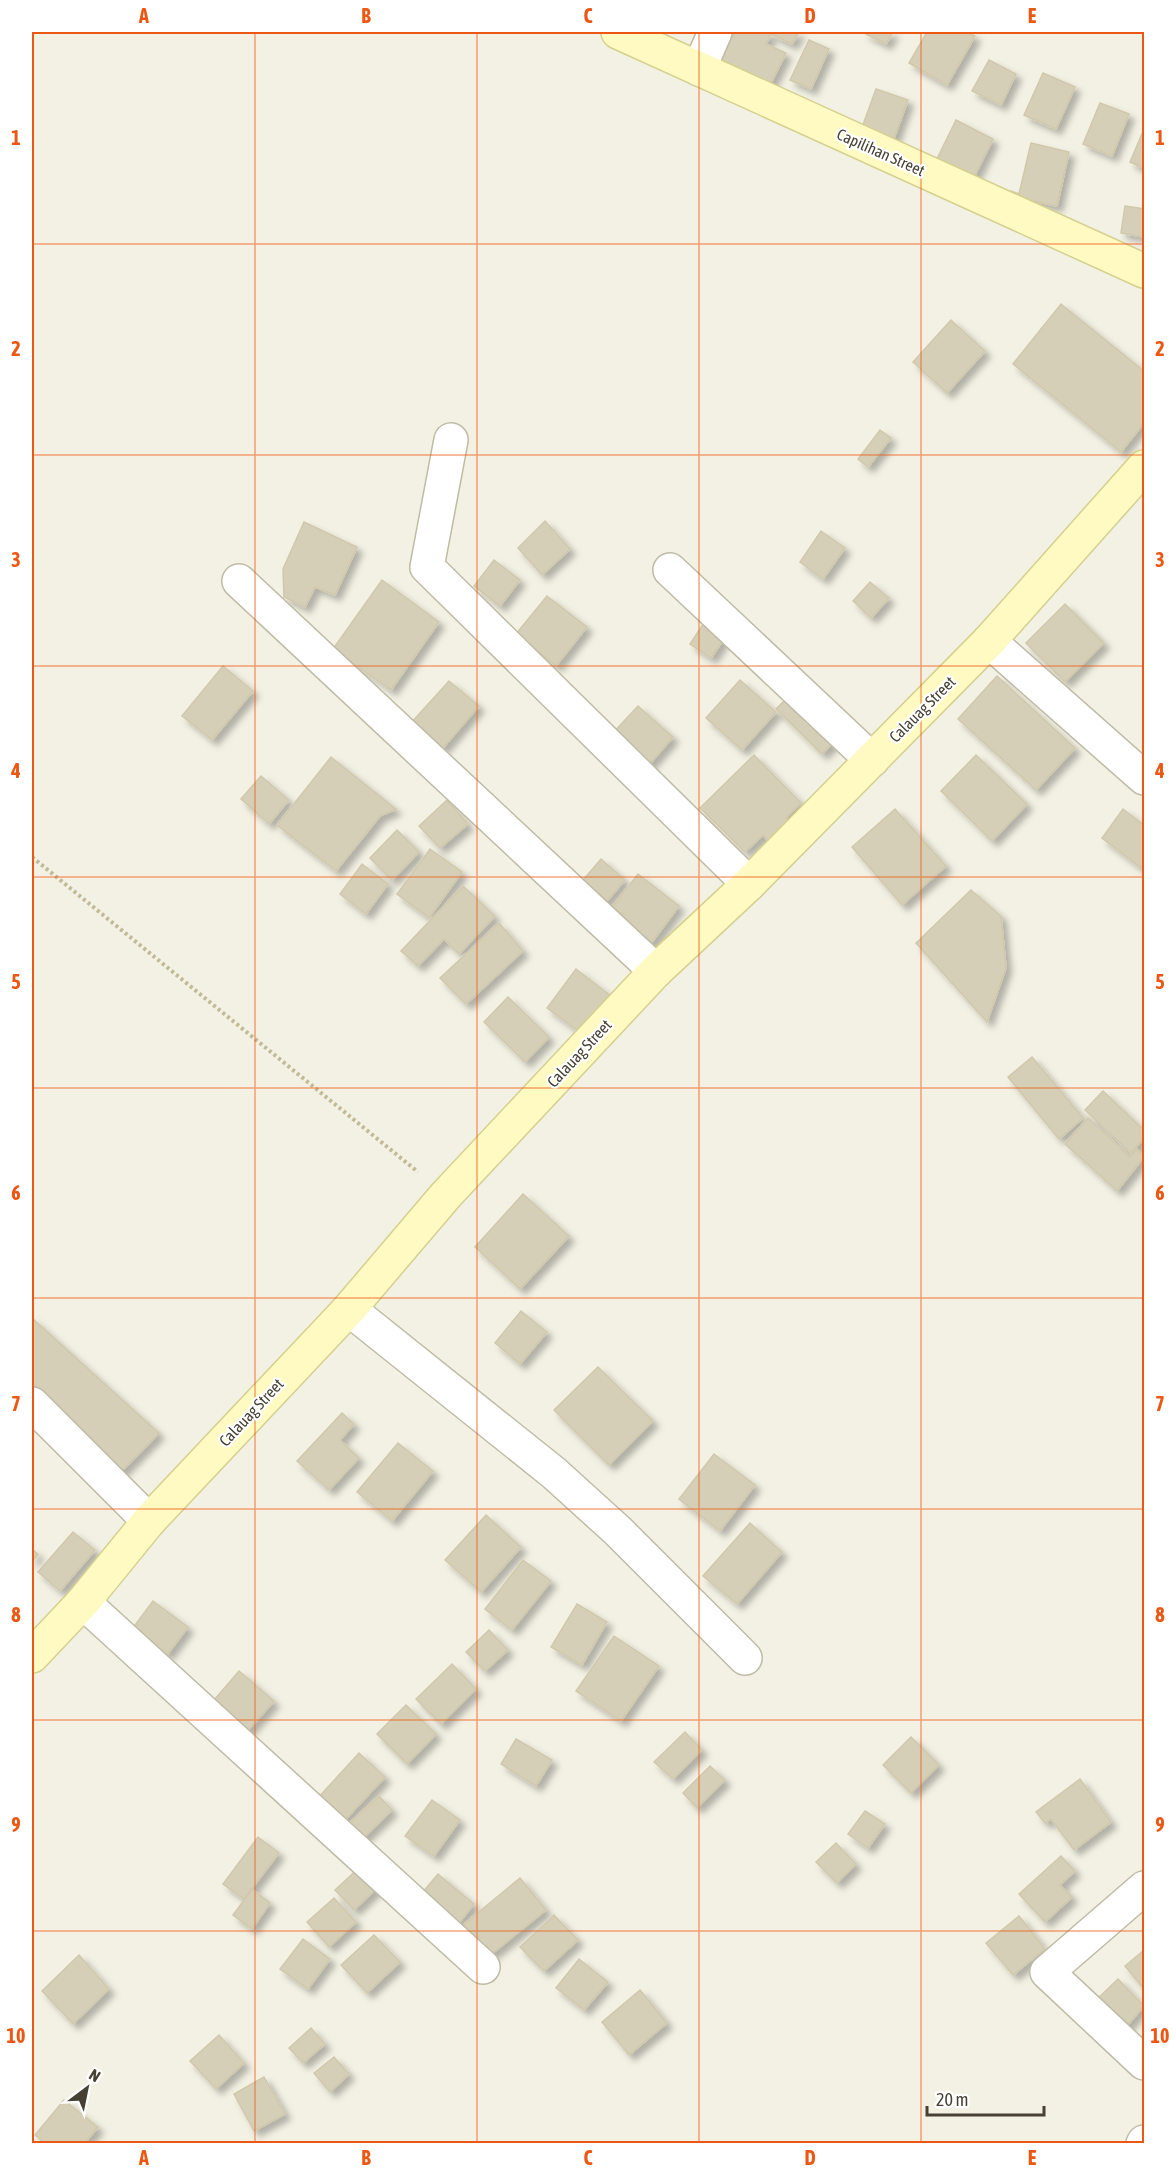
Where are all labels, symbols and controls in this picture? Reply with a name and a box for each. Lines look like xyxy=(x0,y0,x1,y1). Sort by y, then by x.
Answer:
text: A xyxy=(138,4,149,27)
text: B xyxy=(361,4,371,27)
text: C xyxy=(584,4,593,27)
text: D xyxy=(804,4,816,27)
text: E xyxy=(1028,4,1037,27)
street label: Capilihan Street xyxy=(834,125,928,180)
text: 1 xyxy=(11,126,21,149)
text: 1 xyxy=(1155,126,1165,149)
text: 2 xyxy=(11,337,21,360)
text: 2 xyxy=(1155,337,1165,360)
text: 3 xyxy=(11,548,21,571)
text: 3 xyxy=(1155,548,1165,571)
street label: Calauag Street xyxy=(885,672,960,746)
text: 4 xyxy=(10,759,21,782)
text: 4 xyxy=(1154,759,1165,782)
text: 5 xyxy=(11,970,21,993)
text: 5 xyxy=(1155,970,1165,993)
street label: Calauag Street xyxy=(543,1015,616,1091)
text: 6 xyxy=(11,1181,21,1204)
text: 6 xyxy=(1155,1181,1165,1204)
street label: Calauag Street xyxy=(215,1374,288,1450)
text: 7 xyxy=(11,1392,21,1415)
text: 7 xyxy=(1155,1392,1165,1415)
text: 8 xyxy=(11,1603,21,1626)
text: 8 xyxy=(1155,1603,1165,1626)
text: 9 xyxy=(11,1813,21,1836)
text: 9 xyxy=(1155,1813,1165,1836)
text: 10 xyxy=(7,2024,25,2047)
text: 10 xyxy=(1151,2024,1169,2047)
north arrow xyxy=(57,2058,117,2118)
text: N xyxy=(86,2065,104,2085)
scale bar xyxy=(927,2079,1044,2117)
text: 20 m xyxy=(936,2089,968,2110)
text: A xyxy=(138,2146,149,2169)
text: B xyxy=(361,2146,371,2169)
text: C xyxy=(584,2146,593,2169)
text: D xyxy=(804,2146,816,2169)
text: E xyxy=(1028,2146,1037,2169)

